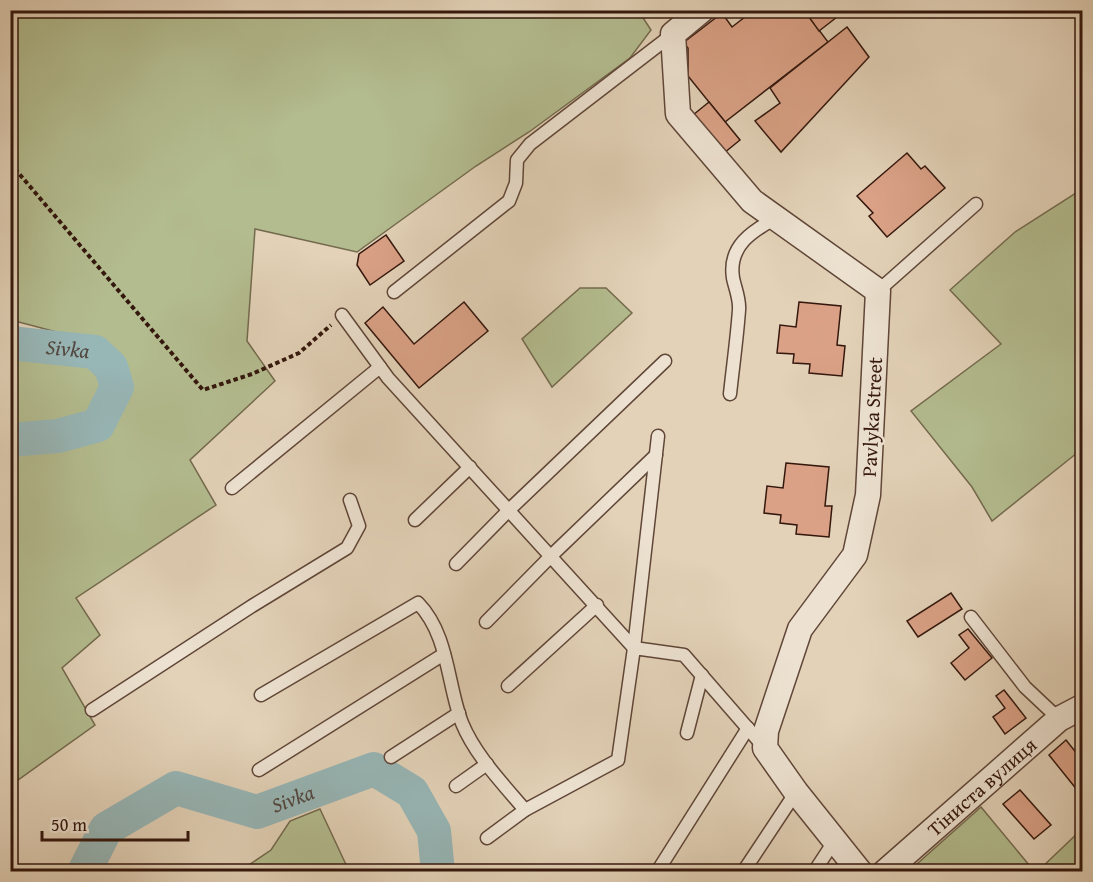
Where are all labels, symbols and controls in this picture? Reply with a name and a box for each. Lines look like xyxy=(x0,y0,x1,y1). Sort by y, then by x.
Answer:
water label: Sivka xyxy=(44,331,91,366)
street label: Pavlyka Street xyxy=(854,356,889,478)
street label: Тіниста вулиця xyxy=(920,730,1043,843)
water label: Sivka xyxy=(267,776,319,820)
scale bar xyxy=(42,804,188,842)
text: 50 m xyxy=(51,811,87,838)

